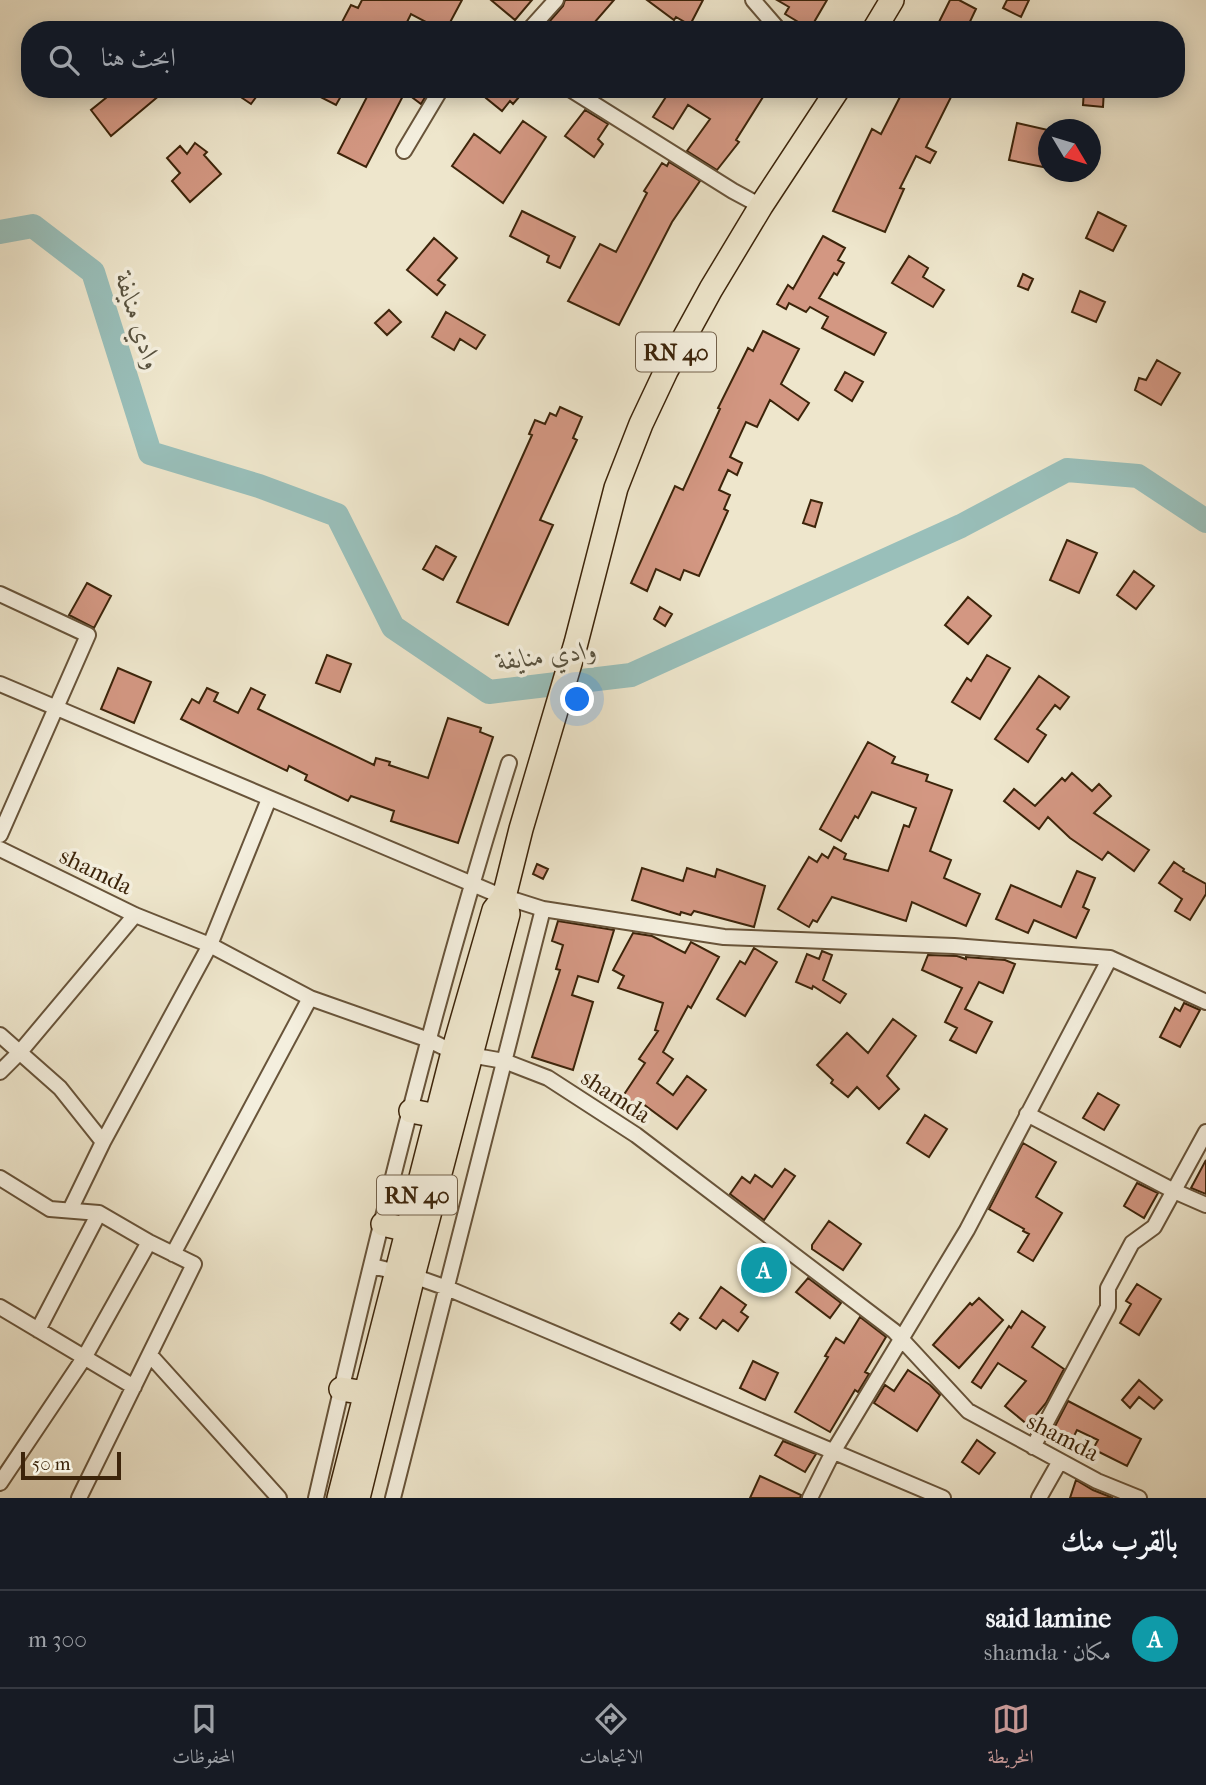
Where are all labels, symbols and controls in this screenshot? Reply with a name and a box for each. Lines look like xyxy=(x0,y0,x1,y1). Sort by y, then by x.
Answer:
search box xyxy=(21,21,1185,98)
icon: search xyxy=(45,41,83,79)
text: ابحث هنا xyxy=(101,42,176,73)
north arrow xyxy=(1038,119,1101,182)
water label: وادي منايفة xyxy=(103,267,169,375)
road number: RN 40 xyxy=(636,332,716,372)
water label: وادي منايفة xyxy=(493,634,599,682)
your location xyxy=(560,682,594,716)
street label: shamda xyxy=(55,841,138,901)
street label: shamda xyxy=(576,1063,657,1129)
road number: RN 40 xyxy=(377,1176,457,1214)
pin: A xyxy=(741,1244,787,1296)
street label: shamda xyxy=(1022,1407,1105,1467)
scale bar xyxy=(21,1449,121,1481)
text: 50 m xyxy=(32,1453,71,1475)
text: بالقرب منك xyxy=(1061,1524,1178,1559)
text: said lamine xyxy=(986,1603,1111,1634)
text: 300 m xyxy=(28,1626,87,1653)
text: A xyxy=(1148,1626,1162,1653)
text: مكان · shamda xyxy=(984,1639,1111,1666)
tab: المحفوظات xyxy=(172,1700,235,1775)
tab: الاتجاهات xyxy=(580,1700,643,1775)
tab: الخريطة xyxy=(987,1700,1034,1775)

